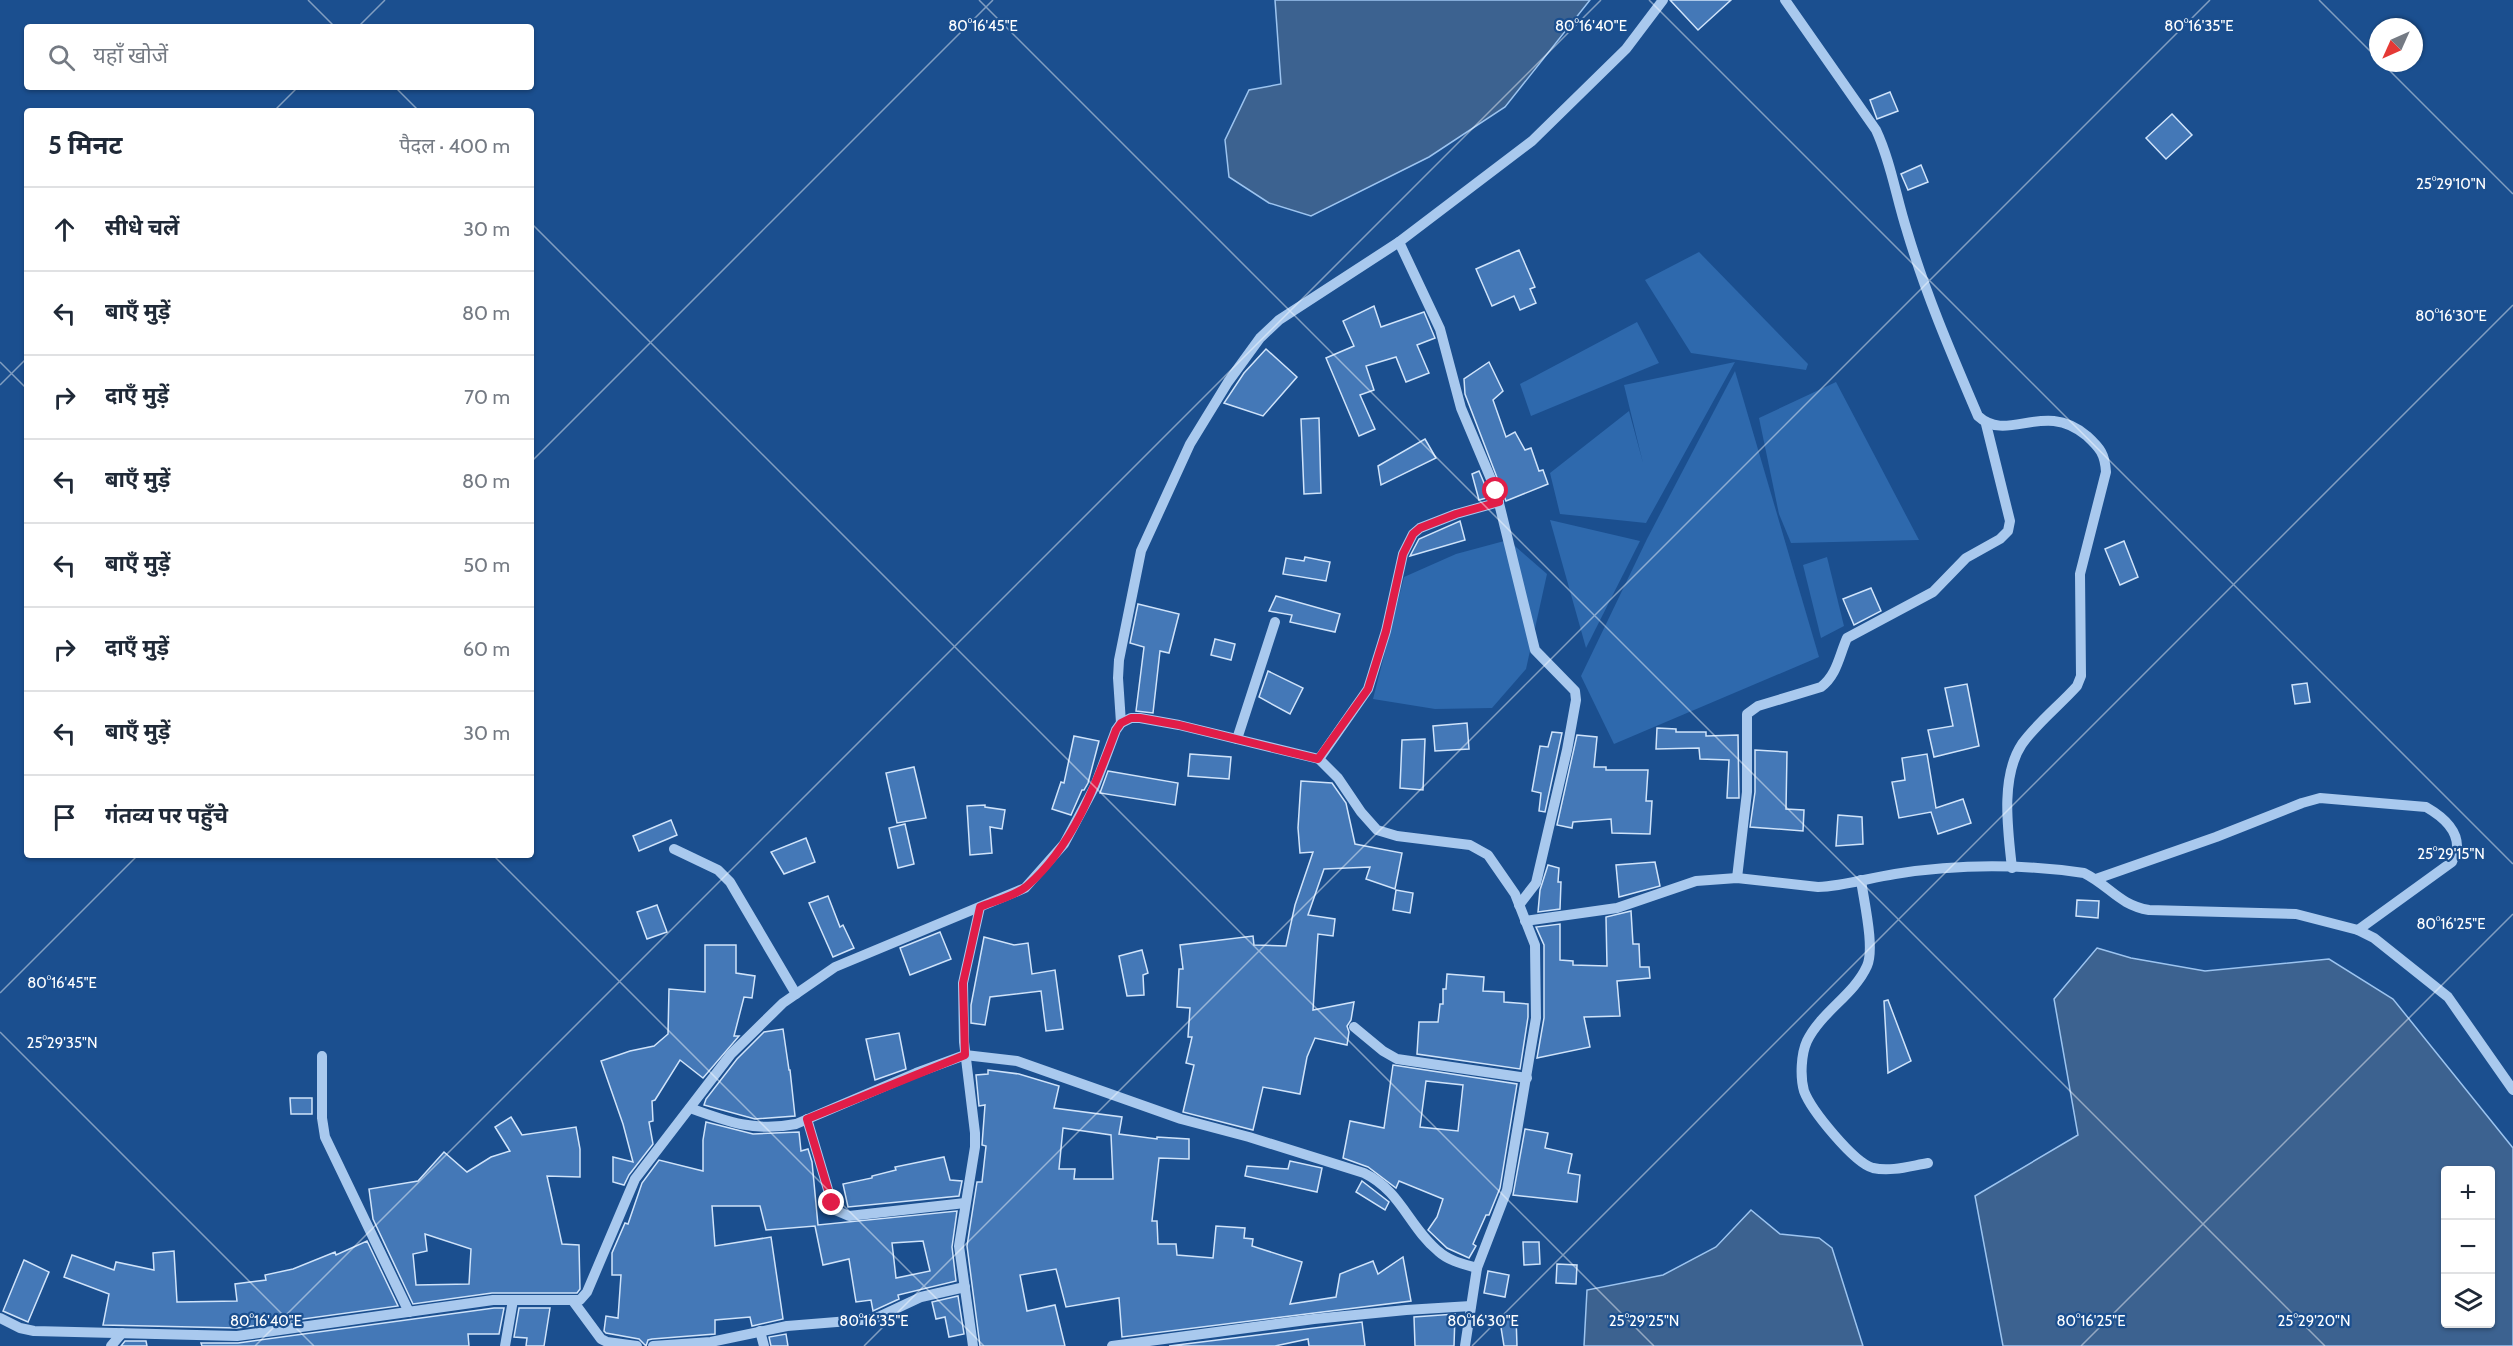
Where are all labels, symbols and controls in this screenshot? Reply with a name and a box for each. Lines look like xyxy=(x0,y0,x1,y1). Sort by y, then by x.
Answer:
text: 80°16'45"E xyxy=(948,17,1018,35)
text: 80°16'40"E xyxy=(1555,17,1627,35)
text: 80°16'35"E xyxy=(2164,17,2234,35)
north arrow xyxy=(2369,18,2423,72)
search box xyxy=(24,24,534,90)
icon: search xyxy=(45,41,78,74)
text: यहाँ खोजें xyxy=(93,42,168,69)
text: 5 मिनट xyxy=(48,129,122,161)
text: पैदल · 400 m xyxy=(399,134,510,158)
text: 25°29'10"N xyxy=(2416,175,2486,193)
icon: ahead xyxy=(48,213,81,246)
text: सीधे चलें xyxy=(105,214,179,241)
text: 30 m xyxy=(463,217,510,241)
icon: left xyxy=(48,297,81,330)
text: बाएँ मुड़ें xyxy=(105,298,170,325)
text: 80 m xyxy=(462,301,510,325)
text: 80°16'30"E xyxy=(2415,307,2487,325)
icon: right xyxy=(48,381,81,414)
text: दाएँ मुड़ें xyxy=(105,382,169,409)
text: 70 m xyxy=(464,385,510,409)
icon: left xyxy=(48,465,81,498)
text: बाएँ मुड़ें xyxy=(105,466,170,493)
text: 80 m xyxy=(462,469,510,493)
route start xyxy=(1482,477,1508,503)
icon: left xyxy=(48,549,81,582)
text: बाएँ मुड़ें xyxy=(105,550,170,577)
text: 50 m xyxy=(463,553,510,577)
icon: right xyxy=(48,633,81,666)
text: दाएँ मुड़ें xyxy=(105,634,169,661)
text: 60 m xyxy=(463,637,510,661)
icon: left xyxy=(48,717,81,750)
text: बाएँ मुड़ें xyxy=(105,718,170,745)
text: 30 m xyxy=(463,721,510,745)
icon: arrive xyxy=(48,801,81,834)
text: गंतव्य पर पहुँचे xyxy=(105,802,228,829)
text: 25°29'15"N xyxy=(2417,845,2485,863)
text: 80°16'25"E xyxy=(2416,915,2486,933)
text: 80°16'45"E xyxy=(27,974,97,992)
text: 25°29'35"N xyxy=(27,1034,97,1052)
map controls xyxy=(2441,1166,2495,1328)
button: + xyxy=(2441,1166,2495,1220)
route end xyxy=(818,1189,844,1215)
button: − xyxy=(2441,1220,2495,1274)
button: layers xyxy=(2441,1274,2495,1328)
text: 80°16'40"E xyxy=(230,1312,302,1330)
text: 80°16'35"E xyxy=(839,1312,909,1330)
text: 80°16'30"E xyxy=(1447,1312,1519,1330)
text: 25°29'25"N xyxy=(1609,1312,1679,1330)
text: 80°16'25"E xyxy=(2056,1312,2126,1330)
text: 25°29'20"N xyxy=(2277,1312,2351,1330)

